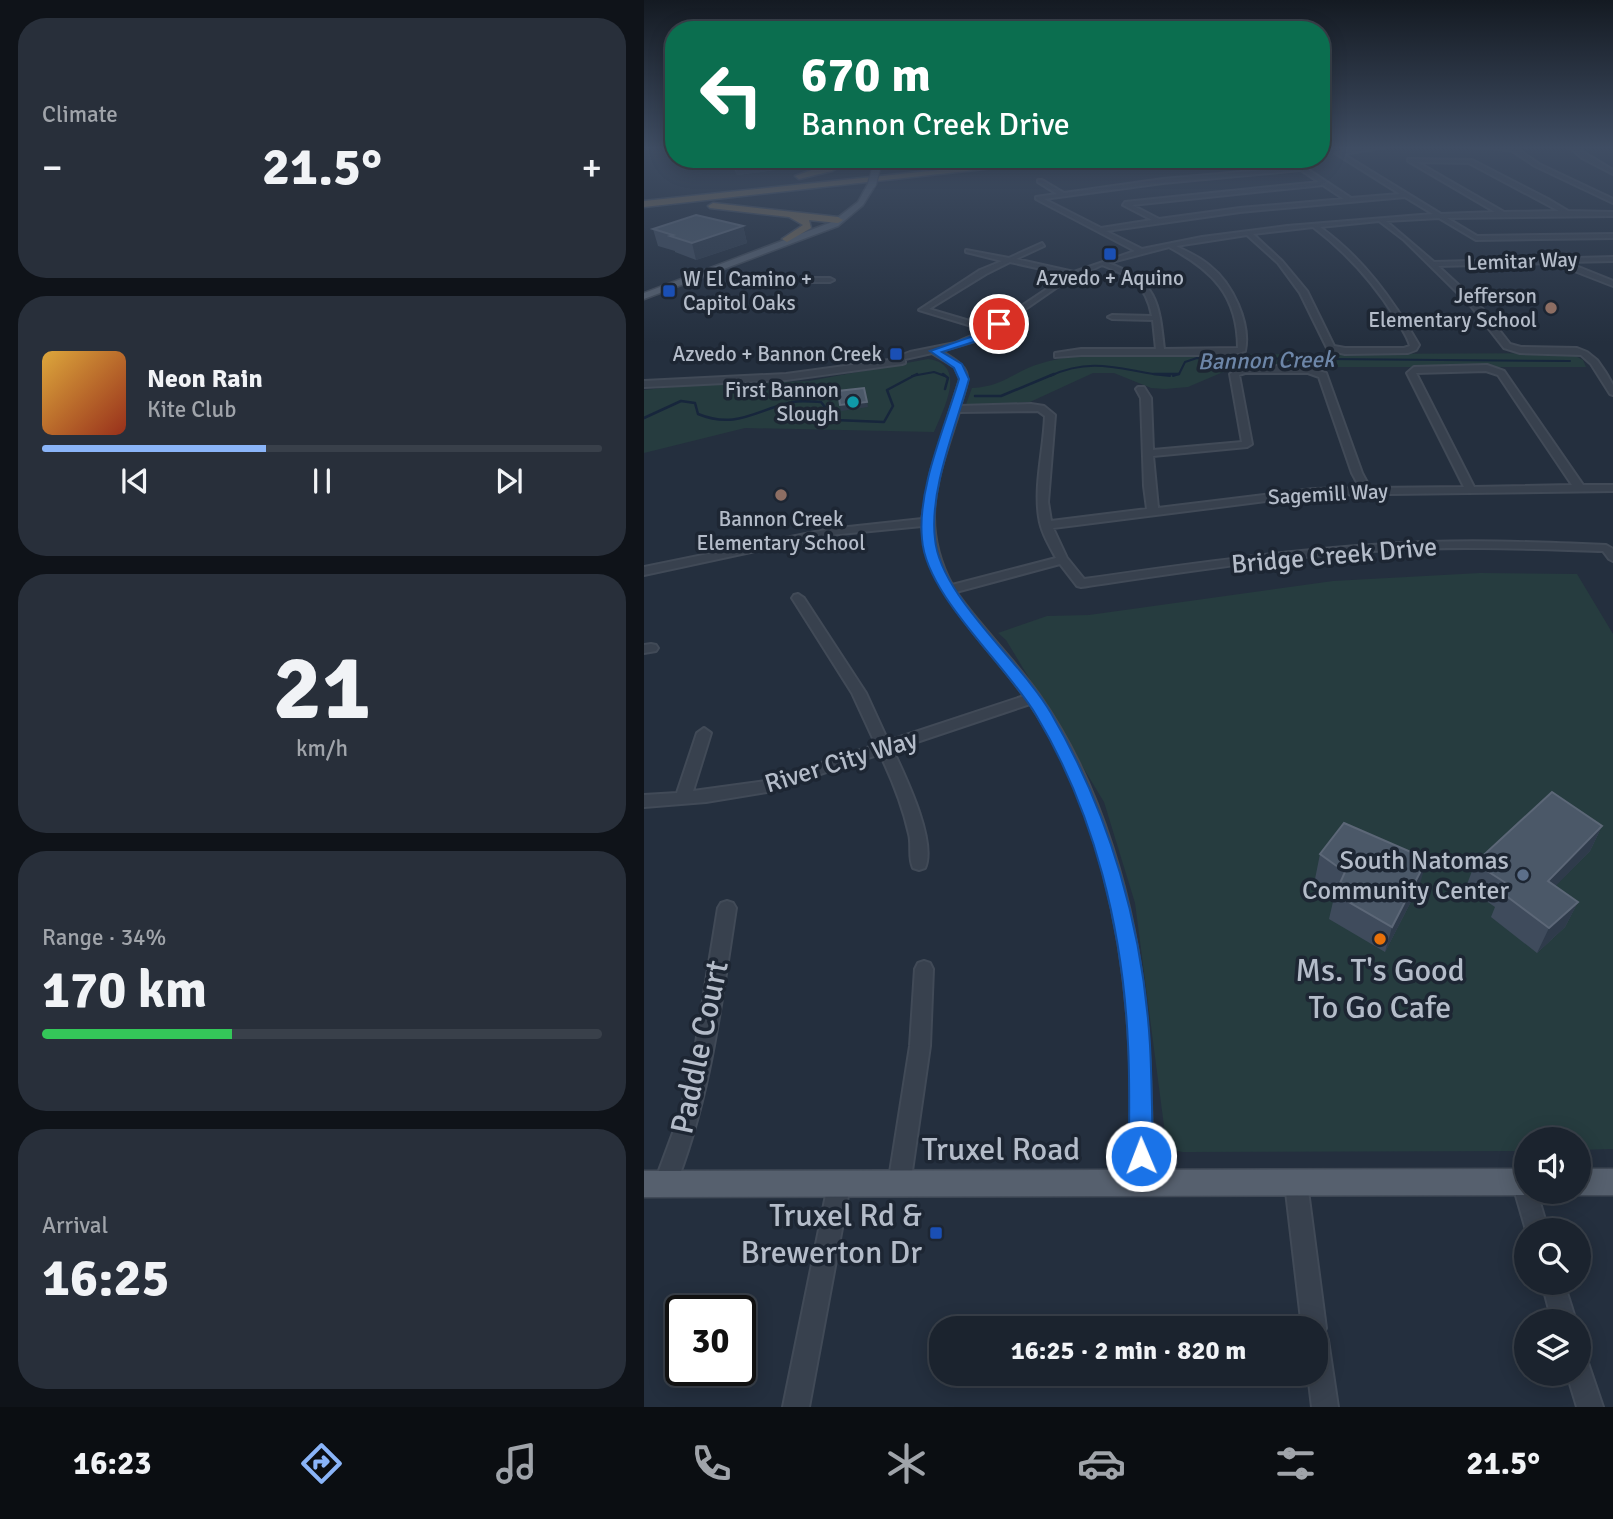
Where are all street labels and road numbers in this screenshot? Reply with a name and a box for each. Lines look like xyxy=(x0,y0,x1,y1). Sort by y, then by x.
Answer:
street label: Lemitar Way xyxy=(1466,246,1578,276)
street label: Sagemill Way xyxy=(1267,478,1389,510)
street label: Bridge Creek Drive xyxy=(1230,531,1438,581)
street label: River City Way xyxy=(761,724,922,800)
street label: Paddle Court xyxy=(662,957,737,1137)
street label: Truxel Road xyxy=(922,1130,1080,1169)

